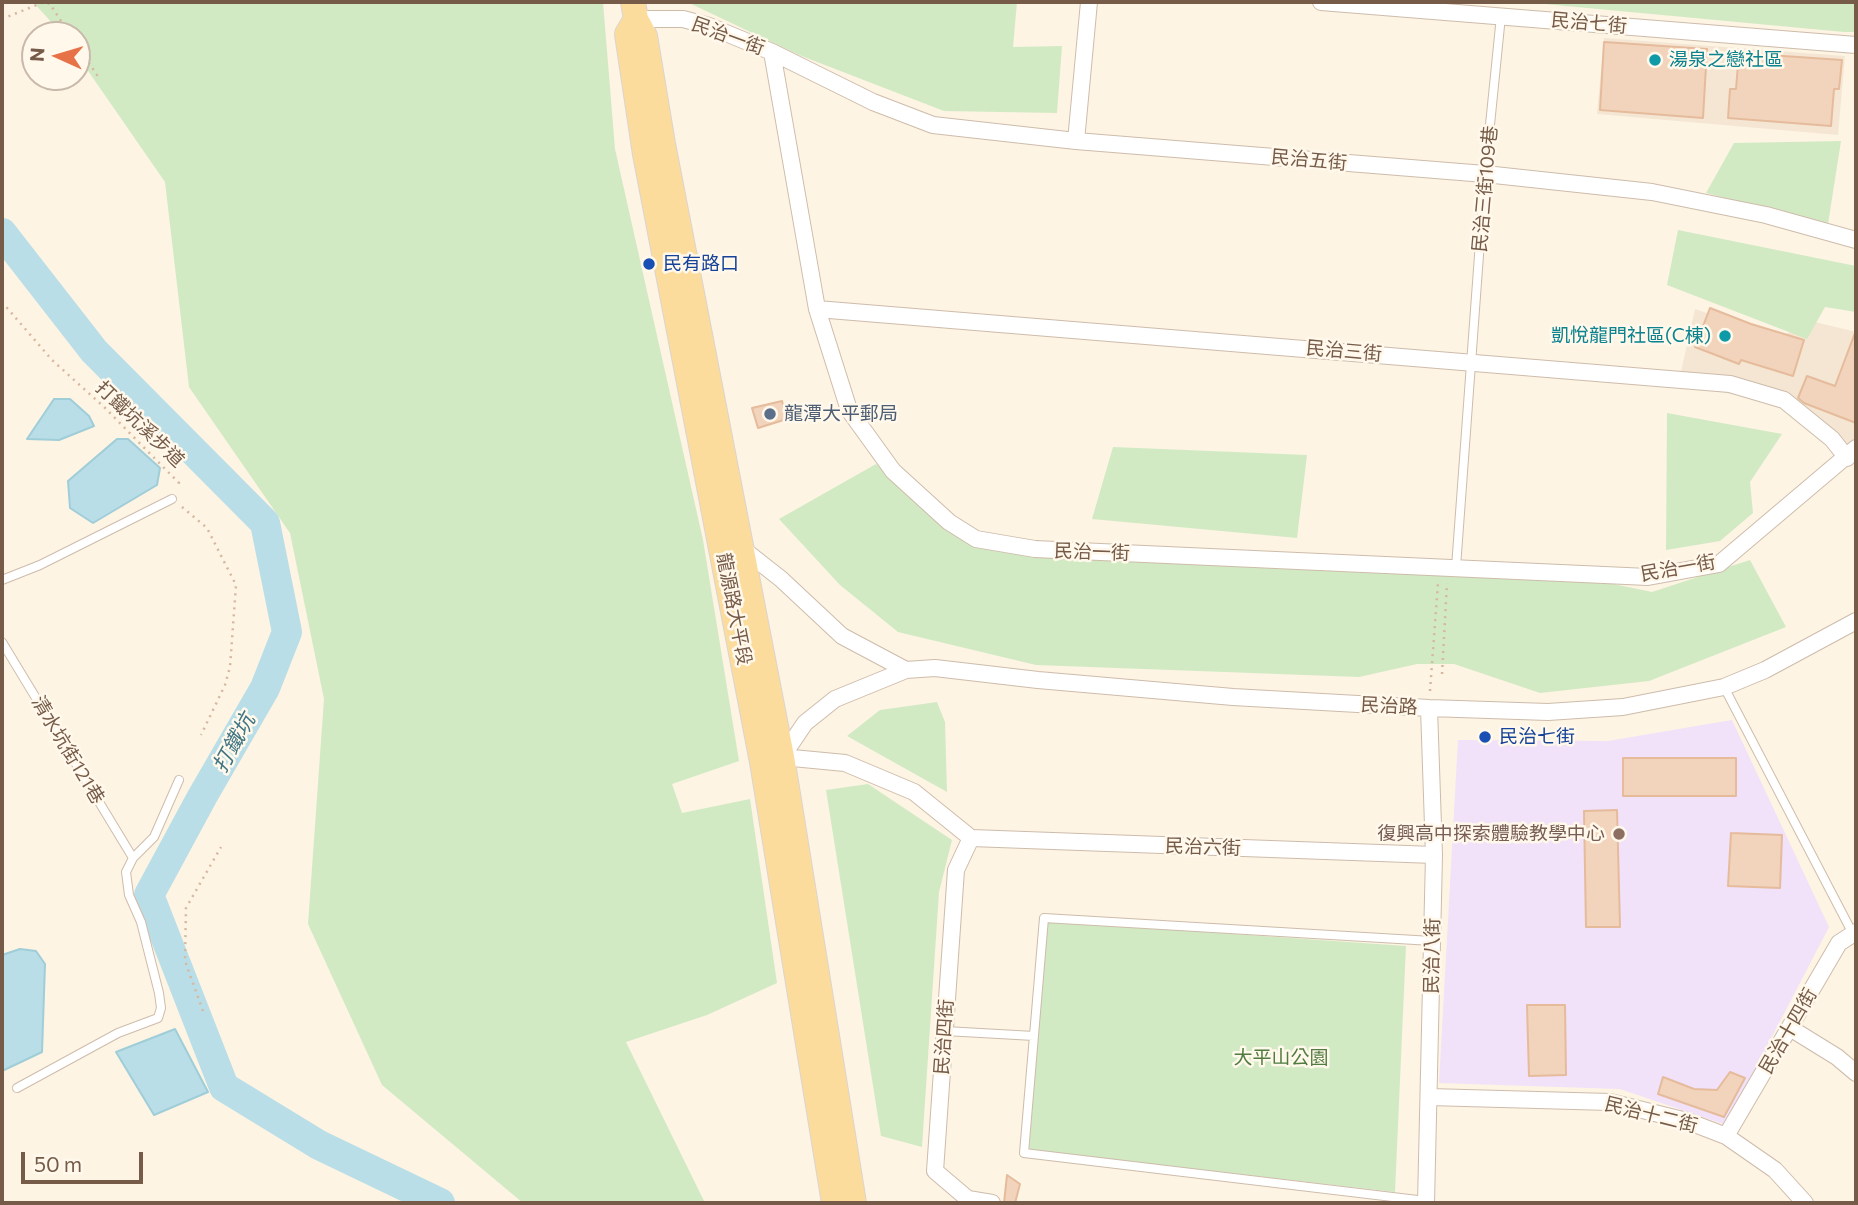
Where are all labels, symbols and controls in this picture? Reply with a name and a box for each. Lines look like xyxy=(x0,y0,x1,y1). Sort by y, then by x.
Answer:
street label: 民治七街 xyxy=(1550,8,1628,38)
street label: 民治一街 xyxy=(688,12,768,60)
north arrow xyxy=(21,21,91,91)
text: N xyxy=(25,47,49,63)
place label: 湯泉之戀社區 xyxy=(1669,49,1783,71)
marker: 湯泉之戀社區 xyxy=(1647,52,1663,68)
street label: 民治三街109巷 xyxy=(1468,125,1502,253)
street label: 民治五街 xyxy=(1270,145,1348,175)
place label: 民有路口 xyxy=(663,253,739,275)
marker: 民有路口 xyxy=(641,256,657,272)
place label: 凱悅龍門社區(C棟) xyxy=(1551,325,1711,347)
marker: 凱悅龍門社區(C棟) xyxy=(1717,328,1733,344)
street label: 民治三街 xyxy=(1305,336,1383,366)
street label: 打鐵坑溪步道 xyxy=(91,376,189,472)
place label: 龍潭大平郵局 xyxy=(784,403,898,425)
marker: 龍潭大平郵局 xyxy=(762,406,778,422)
street label: 民治一街 xyxy=(1054,539,1130,565)
street label: 民治一街 xyxy=(1639,550,1717,586)
street label: 龍源路大平段 xyxy=(712,551,756,667)
street label: 清水坑街121巷 xyxy=(27,692,109,808)
street label: 民治路 xyxy=(1360,693,1418,719)
water label: 打鐵坑 xyxy=(208,709,260,777)
place label: 民治七街 xyxy=(1499,726,1575,748)
marker: 民治七街 xyxy=(1477,729,1493,745)
place label: 復興高中探索體驗教學中心 xyxy=(1377,823,1605,845)
marker: 復興高中探索體驗教學中心 xyxy=(1611,826,1627,842)
street label: 民治六街 xyxy=(1165,834,1241,860)
street label: 民治八街 xyxy=(1420,918,1444,994)
street label: 民治十四街 xyxy=(1754,984,1822,1078)
street label: 民治四街 xyxy=(930,998,958,1076)
park label: 大平山公園 xyxy=(1234,1047,1328,1069)
street label: 民治十二街 xyxy=(1602,1092,1700,1138)
scale bar xyxy=(24,1138,147,1182)
text: 50 m xyxy=(34,1151,82,1176)

